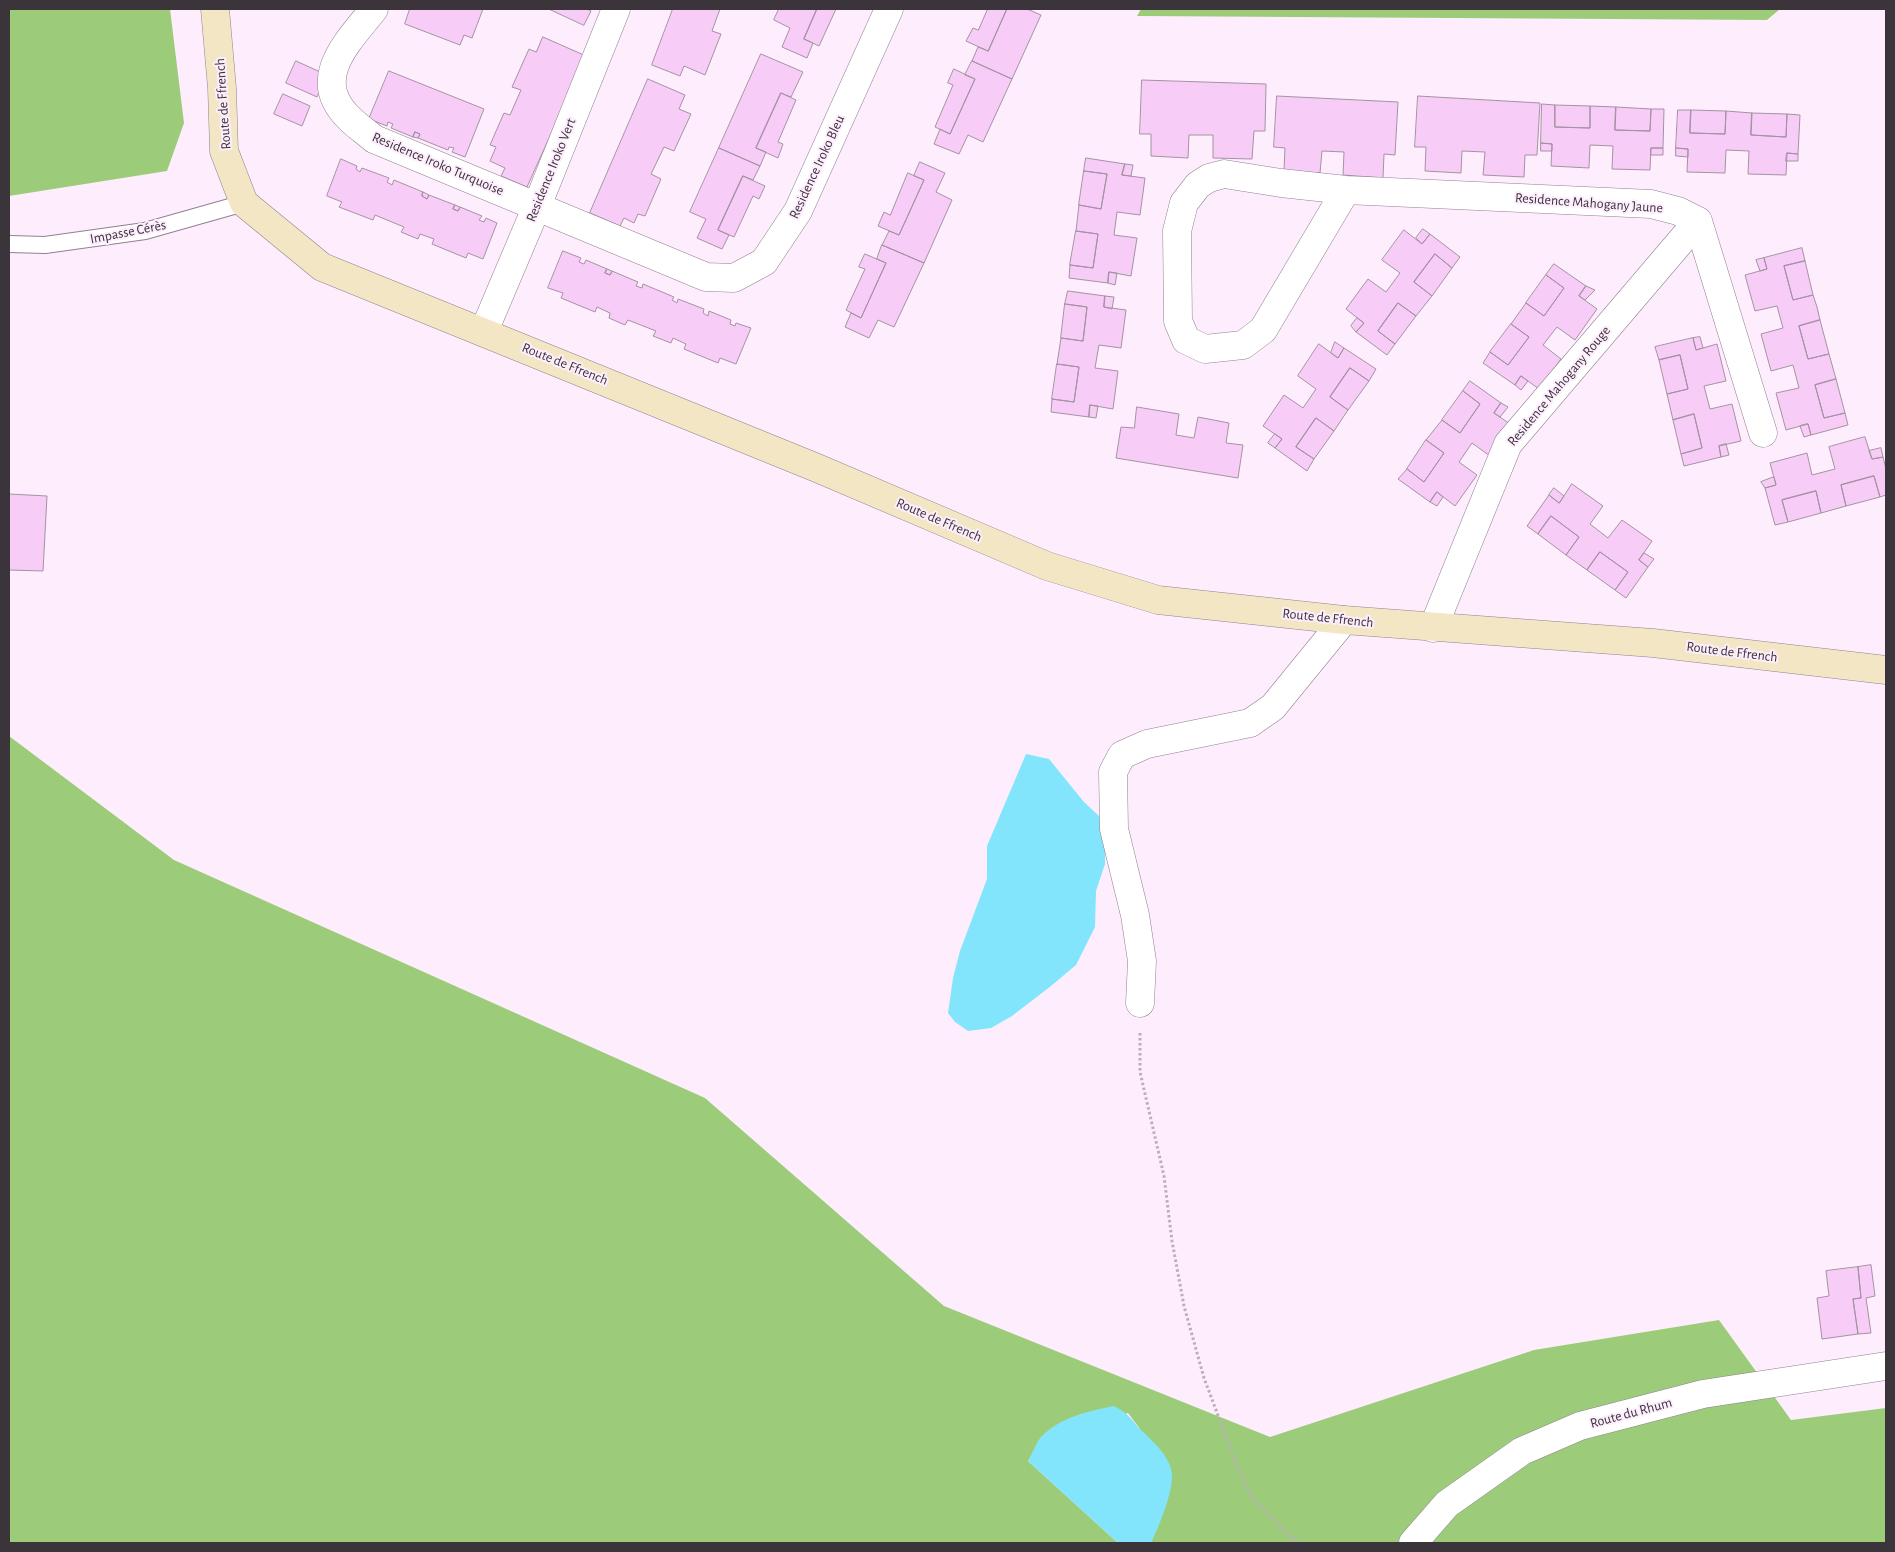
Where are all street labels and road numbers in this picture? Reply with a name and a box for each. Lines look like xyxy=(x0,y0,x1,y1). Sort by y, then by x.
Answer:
street label: Route de Ffrench xyxy=(211,58,235,150)
street label: Residence Iroko Bleu xyxy=(786,113,848,221)
street label: Residence Iroko Vert xyxy=(523,116,579,224)
street label: Residence Iroko Turquoise xyxy=(370,129,506,199)
street label: Residence Mahogany Jaune xyxy=(1514,189,1664,217)
street label: Impasse Cérès xyxy=(89,216,167,248)
street label: Residence Mahogany Rouge xyxy=(1504,323,1614,449)
street label: Route de Ffrench xyxy=(519,339,611,389)
street label: Route de Ffrench xyxy=(894,494,984,546)
street label: Route de Ffrench xyxy=(1282,605,1374,631)
street label: Route de Ffrench xyxy=(1686,638,1778,666)
street label: Route du Rhum xyxy=(1588,1394,1674,1432)

